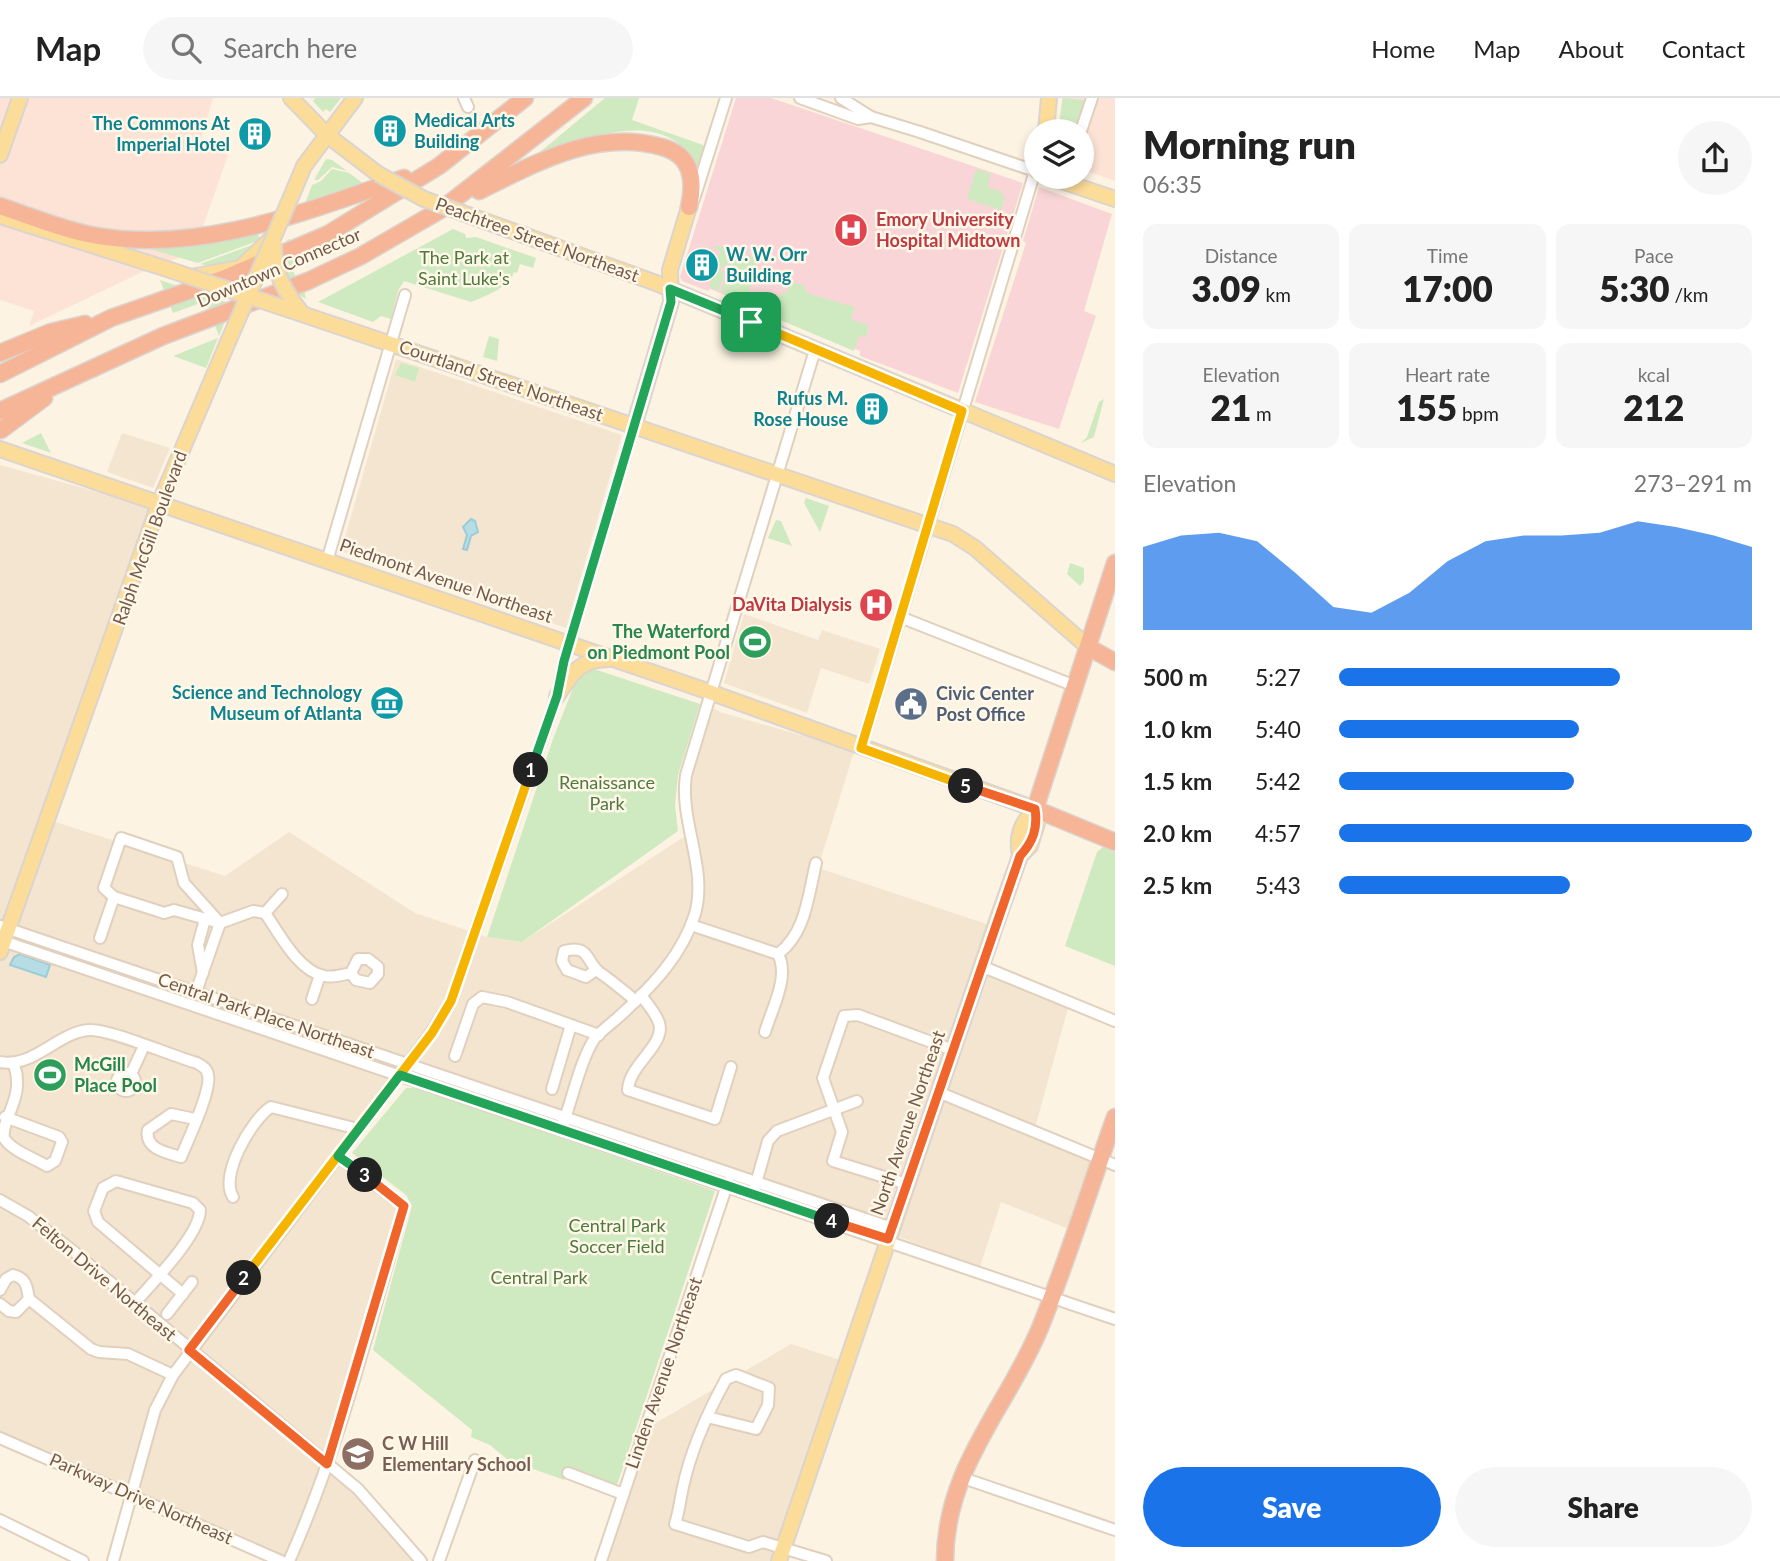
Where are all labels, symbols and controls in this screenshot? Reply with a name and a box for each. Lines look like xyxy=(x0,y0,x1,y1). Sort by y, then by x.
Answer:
search box xyxy=(143,17,633,80)
text: Map xyxy=(35,28,101,68)
icon: search xyxy=(167,29,205,67)
text: Search here xyxy=(223,32,357,64)
text: Home xyxy=(1371,34,1435,63)
text: Map xyxy=(1473,34,1521,63)
text: About xyxy=(1559,34,1624,63)
text: Contact xyxy=(1662,34,1745,63)
place label: Medical Arts Building xyxy=(414,109,515,152)
place label: The Commons At Imperial Hotel xyxy=(92,112,230,155)
building icon: Medical Arts Building xyxy=(371,112,409,150)
building icon: The Commons At Imperial Hotel xyxy=(236,115,274,153)
map controls xyxy=(1024,119,1094,189)
button: layers xyxy=(1024,119,1094,189)
text: Morning run xyxy=(1143,121,1356,167)
button: share xyxy=(1678,121,1752,195)
text: 06:35 xyxy=(1143,170,1202,198)
street label: Peachtree Street Northeast xyxy=(433,192,643,286)
place label: Emory University Hospital Midtown xyxy=(876,208,1020,251)
hospital icon: Emory University Hospital Midtown xyxy=(832,211,870,249)
street label: Downtown Connector xyxy=(193,222,364,312)
place label: W. W. Orr Building xyxy=(726,243,807,286)
text: Distance xyxy=(1205,244,1278,267)
text: Time xyxy=(1427,244,1468,267)
text: Pace xyxy=(1634,244,1674,267)
park label: The Park at Saint Luke's xyxy=(418,246,510,289)
building icon: W. W. Orr Building xyxy=(683,246,721,284)
text: 3.09 xyxy=(1191,267,1261,309)
text: 17:00 xyxy=(1402,267,1493,309)
text: 5:30 xyxy=(1599,267,1670,309)
text: km xyxy=(1261,283,1291,306)
text: /km xyxy=(1670,283,1708,306)
pin xyxy=(721,292,781,352)
icon: arrive xyxy=(732,303,770,341)
street label: Courtland Street Northeast xyxy=(396,335,607,426)
text: Elevation xyxy=(1203,363,1280,386)
text: Heart rate xyxy=(1405,363,1490,386)
text: kcal xyxy=(1638,363,1670,386)
text: 21 xyxy=(1211,386,1251,428)
text: 155 xyxy=(1396,386,1457,428)
text: 212 xyxy=(1623,386,1684,428)
place label: Rufus M. Rose House xyxy=(753,387,848,430)
building icon: Rufus M. Rose House xyxy=(853,390,891,428)
text: m xyxy=(1251,402,1272,425)
text: bpm xyxy=(1457,402,1499,425)
street label: Ralph McGill Boulevard xyxy=(107,447,191,628)
text: Elevation xyxy=(1143,469,1236,497)
text: 273–291 m xyxy=(1634,469,1752,497)
street label: Piedmont Avenue Northeast xyxy=(337,533,556,627)
hospital icon: DaVita Dialysis xyxy=(857,586,895,624)
place label: DaVita Dialysis xyxy=(732,593,852,615)
place label: The Waterford on Piedmont Pool xyxy=(587,620,730,663)
sports icon: The Waterford on Piedmont Pool xyxy=(736,623,774,661)
text: 500 m xyxy=(1143,663,1208,691)
text: 5:27 xyxy=(1255,663,1301,691)
place label: Science and Technology Museum of Atlanta xyxy=(172,681,362,724)
place label: Civic Center Post Office xyxy=(936,682,1034,725)
museum icon: Science and Technology Museum of Atlanta xyxy=(368,684,406,722)
public building icon: Civic Center Post Office xyxy=(892,685,930,723)
text: 1.0 km xyxy=(1143,715,1212,743)
text: 5:40 xyxy=(1255,715,1301,743)
pin: 1 xyxy=(514,752,548,788)
text: 1 xyxy=(525,758,536,781)
text: 1.5 km xyxy=(1143,767,1212,795)
text: 5:42 xyxy=(1255,767,1301,795)
pin: 5 xyxy=(948,768,984,804)
park label: Renaissance Park xyxy=(559,771,655,814)
text: 5 xyxy=(960,774,971,797)
text: 2.0 km xyxy=(1143,819,1212,847)
text: 4:57 xyxy=(1255,819,1301,847)
text: 2.5 km xyxy=(1143,871,1212,899)
text: 5:43 xyxy=(1255,871,1301,899)
street label: Central Park Place Northeast xyxy=(155,968,378,1063)
street label: North Avenue Northeast xyxy=(865,1027,949,1218)
place label: McGill Place Pool xyxy=(74,1053,157,1096)
sports icon: McGill Place Pool xyxy=(31,1056,69,1094)
pin: 3 xyxy=(348,1158,382,1192)
text: 3 xyxy=(359,1163,370,1186)
pin: 4 xyxy=(814,1204,850,1238)
text: 4 xyxy=(826,1209,837,1232)
street label: Felton Drive Northeast xyxy=(28,1212,182,1345)
park label: Central Park Soccer Field xyxy=(568,1214,666,1257)
pin: 2 xyxy=(226,1260,262,1296)
text: 2 xyxy=(238,1266,249,1289)
park label: Central Park xyxy=(490,1266,588,1288)
street label: Linden Avenue Northeast xyxy=(620,1274,706,1471)
place label: C W Hill Elementary School xyxy=(382,1432,531,1475)
school or university icon: C W Hill Elementary School xyxy=(339,1435,377,1473)
street label: Parkway Drive Northeast xyxy=(46,1448,237,1549)
button: Save xyxy=(1143,1467,1441,1547)
button: Share xyxy=(1455,1467,1752,1547)

